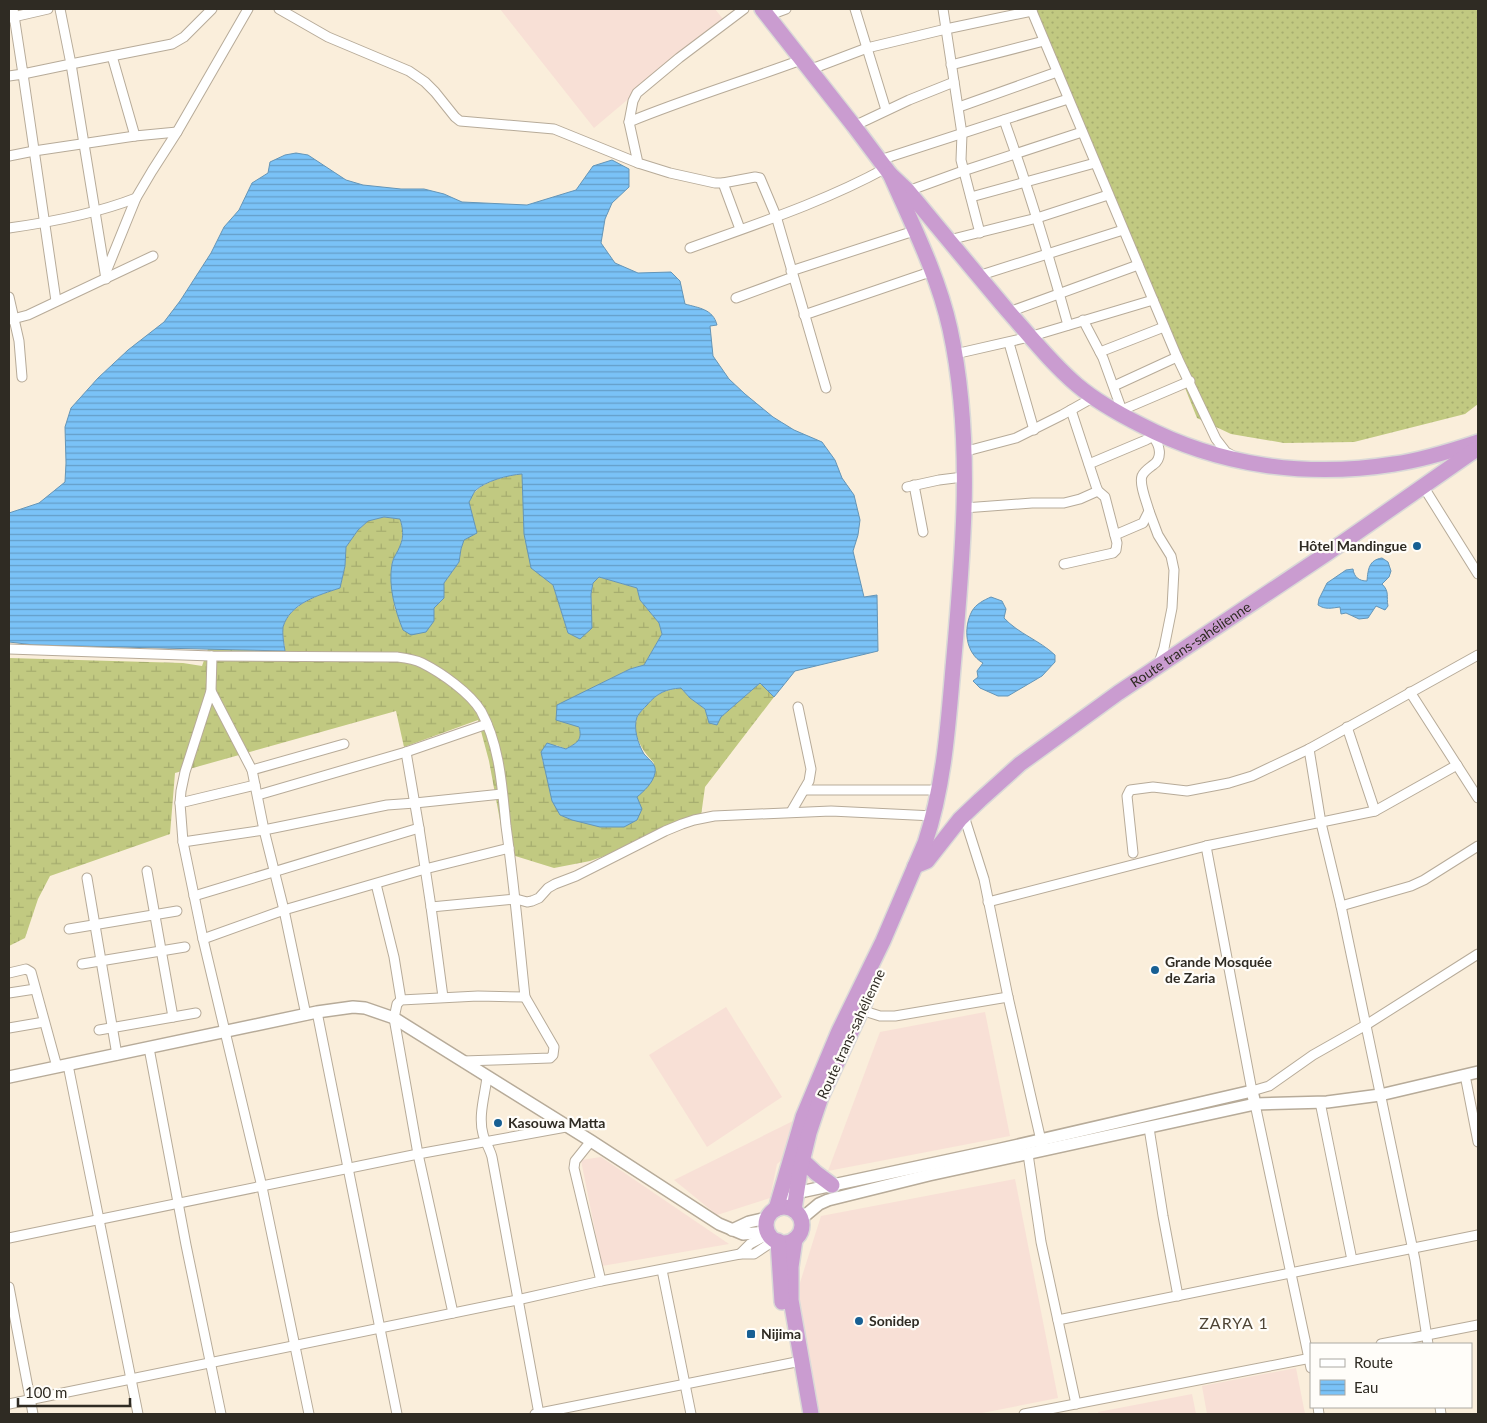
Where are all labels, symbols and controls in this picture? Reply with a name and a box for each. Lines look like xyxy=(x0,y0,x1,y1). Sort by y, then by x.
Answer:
place label: Hôtel Mandingue xyxy=(1299,537,1408,554)
marker: Hôtel Mandingue xyxy=(1411,540,1423,552)
street label: Route trans-sahélienne xyxy=(1127,598,1254,691)
place label: Grande Mosquée de Zaria xyxy=(1165,953,1273,986)
marker: Grande Mosquée de Zaria xyxy=(1149,964,1161,976)
street label: Route trans-sahélienne xyxy=(813,966,888,1101)
place label: Kasouwa Matta xyxy=(508,1114,605,1131)
marker: Kasouwa Matta xyxy=(492,1117,504,1129)
place label: Sonidep xyxy=(869,1312,920,1329)
district label: ZARYA 1 xyxy=(1199,1313,1269,1332)
marker: Sonidep xyxy=(853,1315,865,1327)
place label: Nijima xyxy=(761,1325,801,1342)
marker: Nijima xyxy=(745,1328,757,1340)
legend xyxy=(1310,1343,1472,1408)
text: Route xyxy=(1354,1353,1393,1371)
scale bar xyxy=(18,1376,130,1408)
text: Eau xyxy=(1354,1378,1378,1396)
text: 100 m xyxy=(25,1383,67,1401)

